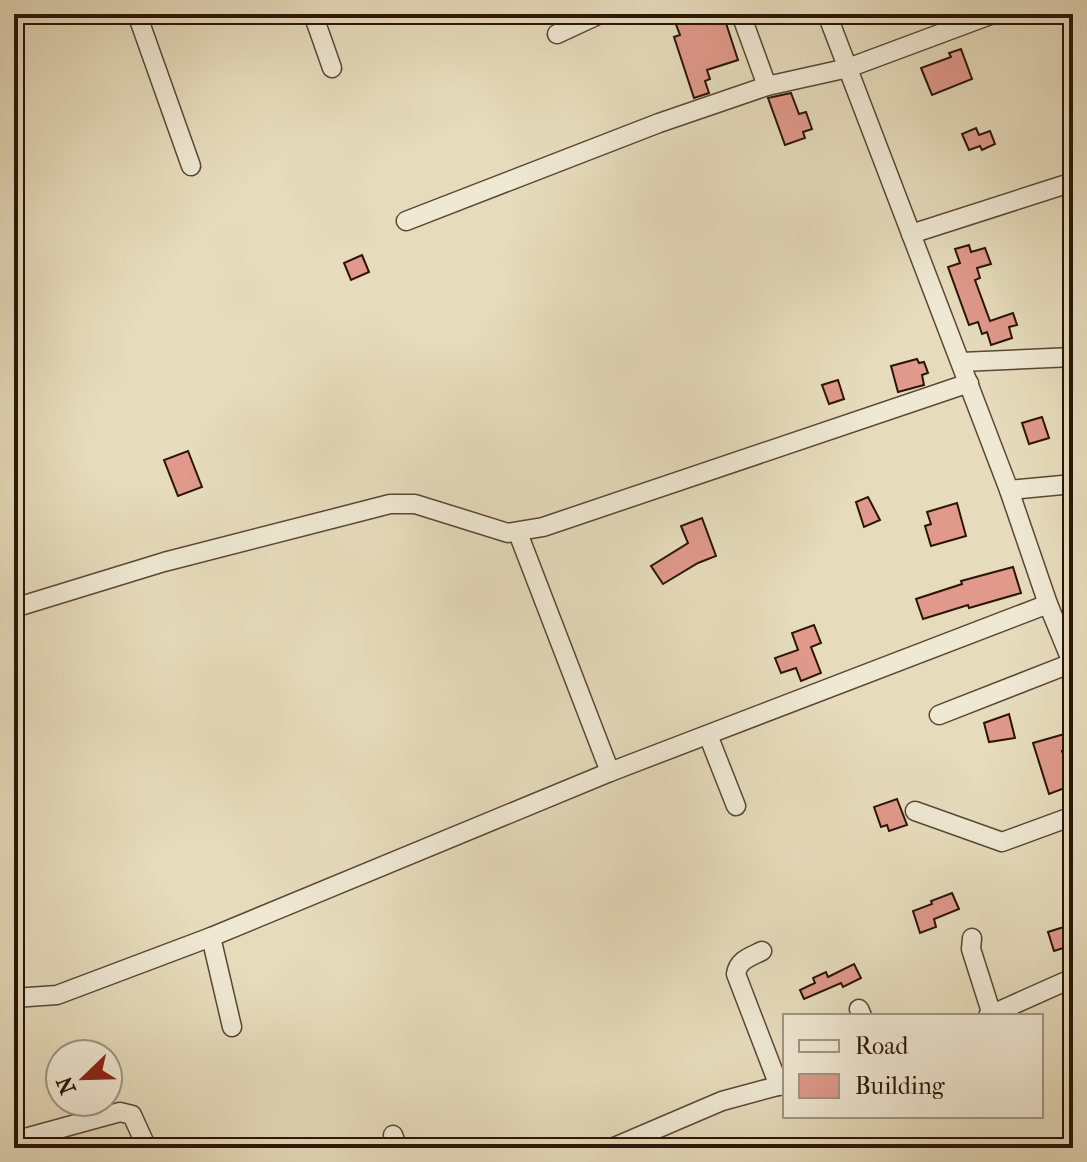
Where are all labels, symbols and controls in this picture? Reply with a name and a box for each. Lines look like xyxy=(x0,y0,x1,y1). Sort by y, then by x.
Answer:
legend xyxy=(783,1014,1043,1118)
text: Road xyxy=(855,1032,909,1060)
north arrow xyxy=(44,1038,124,1118)
text: N xyxy=(51,1072,82,1098)
text: Building xyxy=(855,1072,946,1100)

